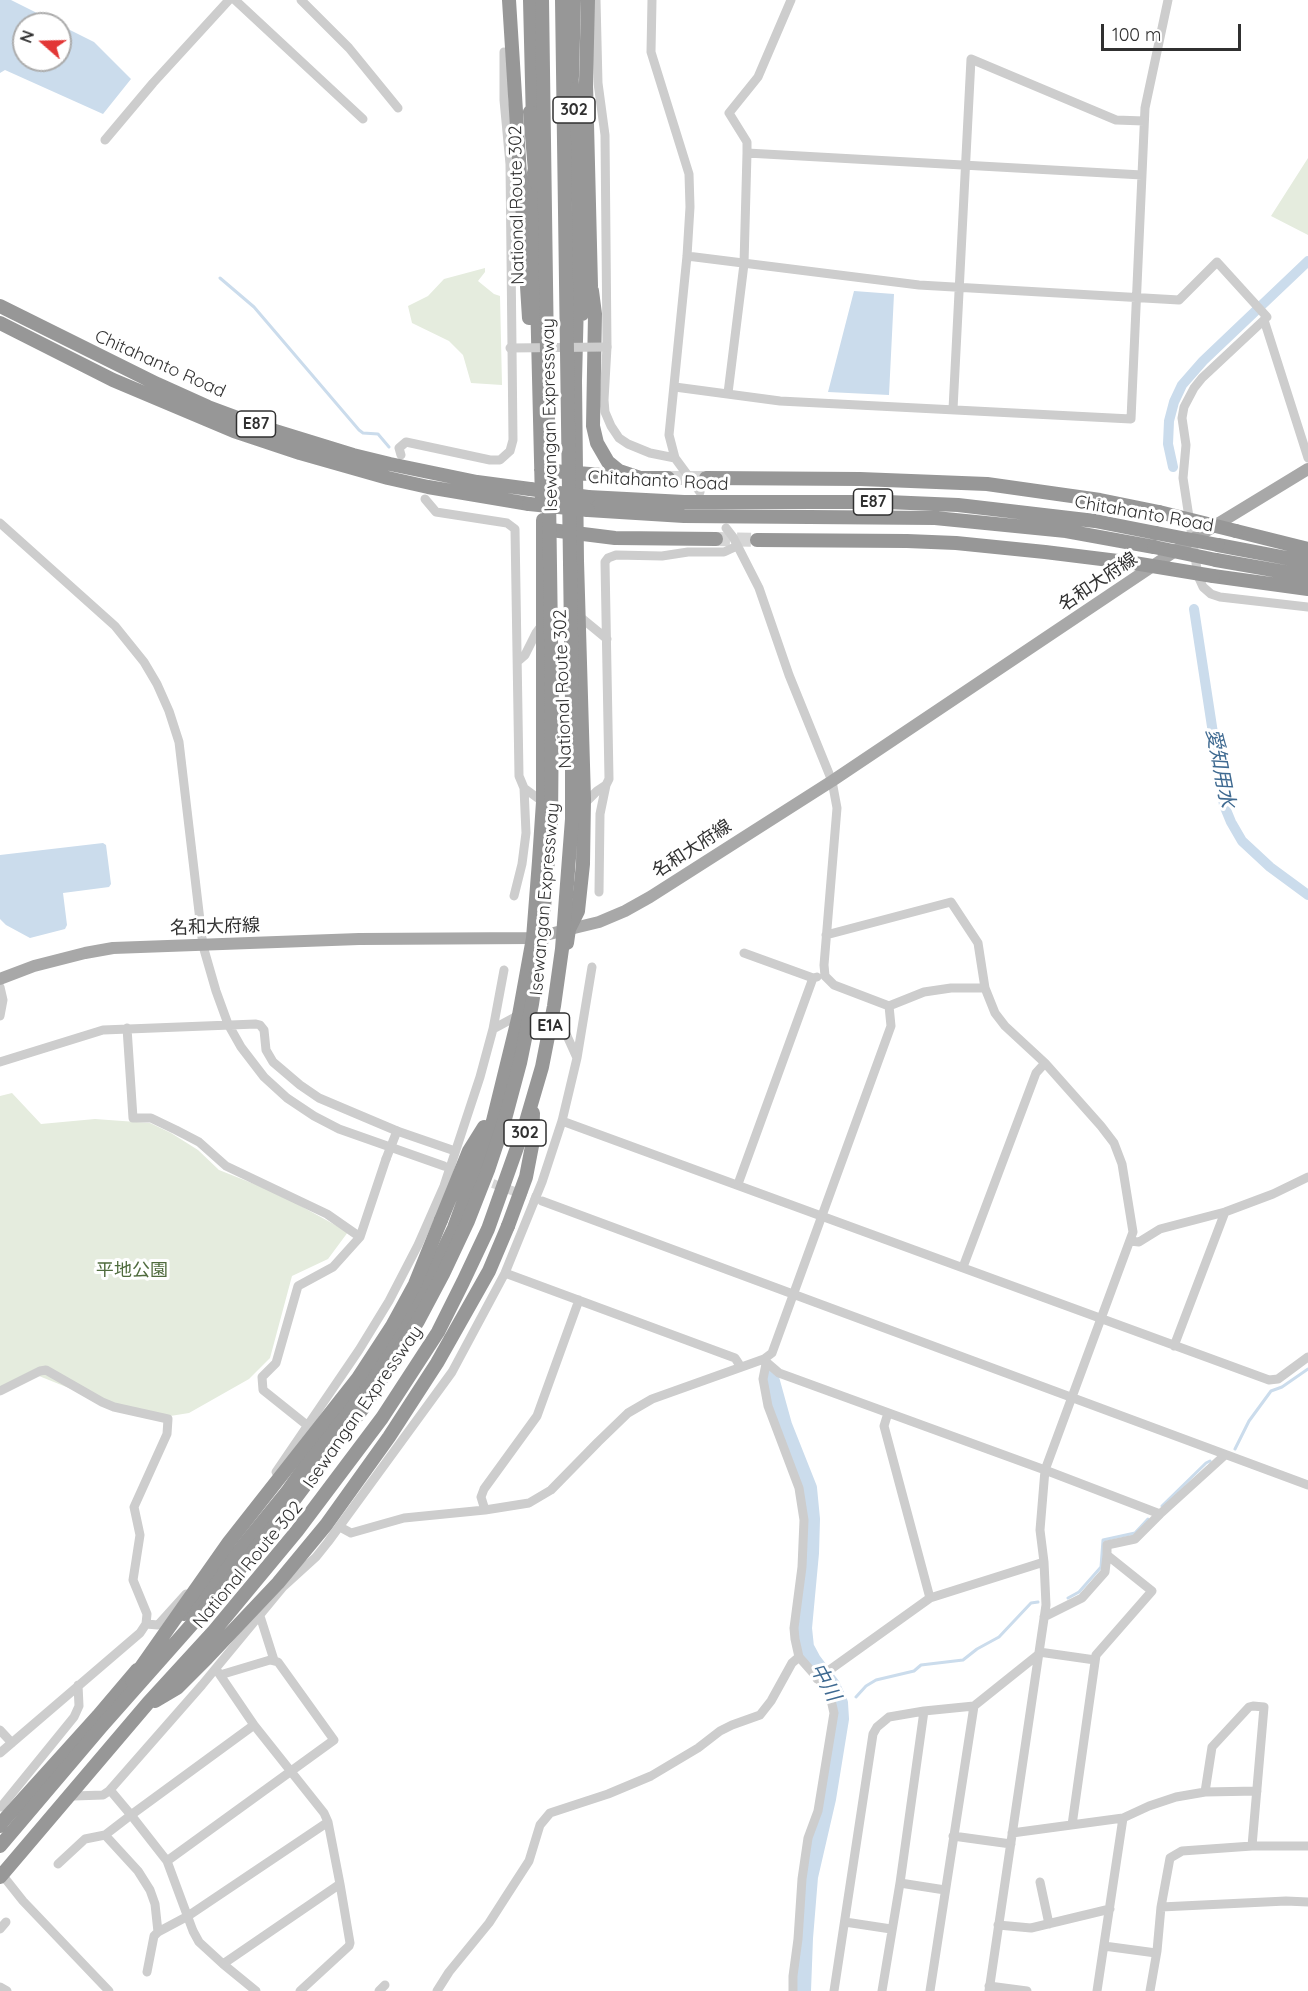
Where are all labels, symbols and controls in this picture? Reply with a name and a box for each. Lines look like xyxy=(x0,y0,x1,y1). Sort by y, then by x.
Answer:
north arrow xyxy=(12,12,72,72)
scale bar xyxy=(1104,12,1244,50)
text: 100 m xyxy=(1112,23,1161,46)
text: N xyxy=(16,28,38,45)
road number: 302 xyxy=(553,97,595,123)
street label: National Route 302 xyxy=(505,125,529,285)
street label: Isewangan Expressway xyxy=(538,318,562,512)
street label: Chitahanto Road xyxy=(91,325,229,403)
road number: E87 xyxy=(236,411,276,437)
street label: Chitahanto Road xyxy=(587,467,729,495)
road number: E87 xyxy=(854,489,892,515)
street label: Chitahanto Road xyxy=(1073,491,1215,537)
street label: 名和大府線 xyxy=(1055,548,1141,616)
street label: National Route 302 xyxy=(549,609,577,769)
water label: 愛知用水 xyxy=(1201,726,1239,810)
street label: Isewangan Expressway xyxy=(526,802,564,996)
street label: 名和大府線 xyxy=(648,815,736,883)
street label: 名和大府線 xyxy=(170,915,260,939)
road number: E1A xyxy=(530,1013,570,1039)
road number: 302 xyxy=(504,1120,546,1146)
park label: 平地公園 xyxy=(96,1260,168,1282)
street label: Isewangan Expressway xyxy=(299,1322,427,1492)
street label: National Route 302 xyxy=(188,1497,308,1633)
water label: 中川 xyxy=(805,1659,845,1705)

